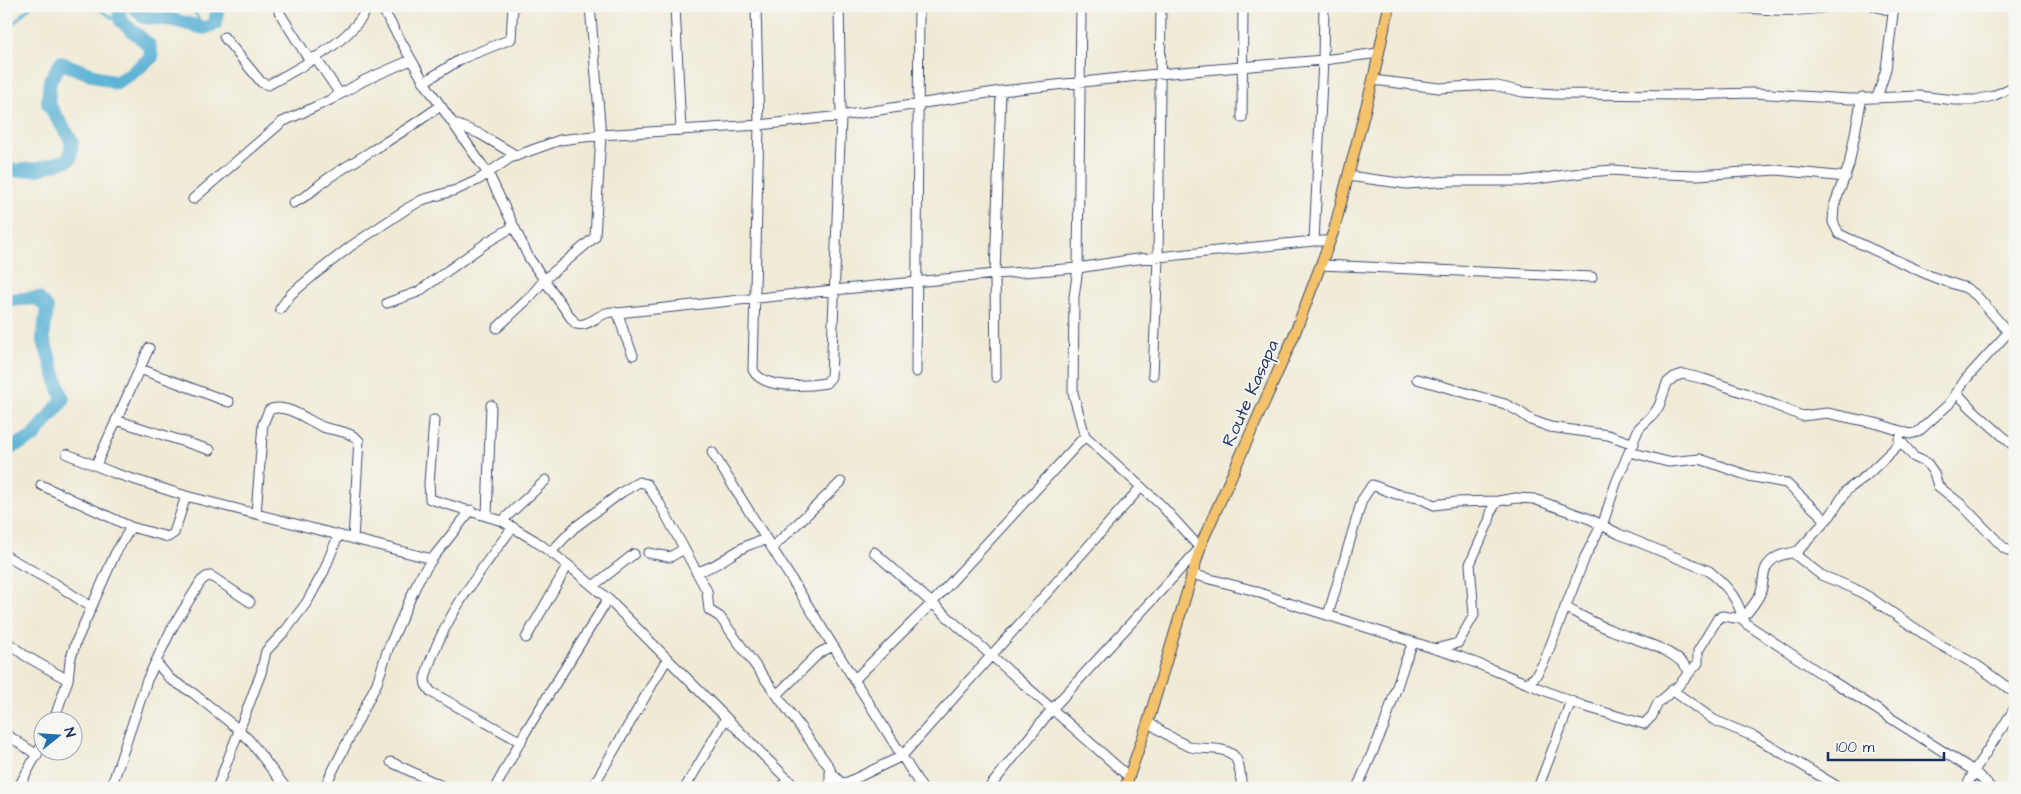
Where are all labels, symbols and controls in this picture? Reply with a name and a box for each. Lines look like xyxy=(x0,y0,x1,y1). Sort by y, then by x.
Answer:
street label: Route Kasapa xyxy=(1216,336,1285,450)
north arrow xyxy=(32,712,82,762)
text: N xyxy=(59,725,80,740)
scale bar xyxy=(1828,729,1945,761)
text: 100 m xyxy=(1836,737,1875,758)

